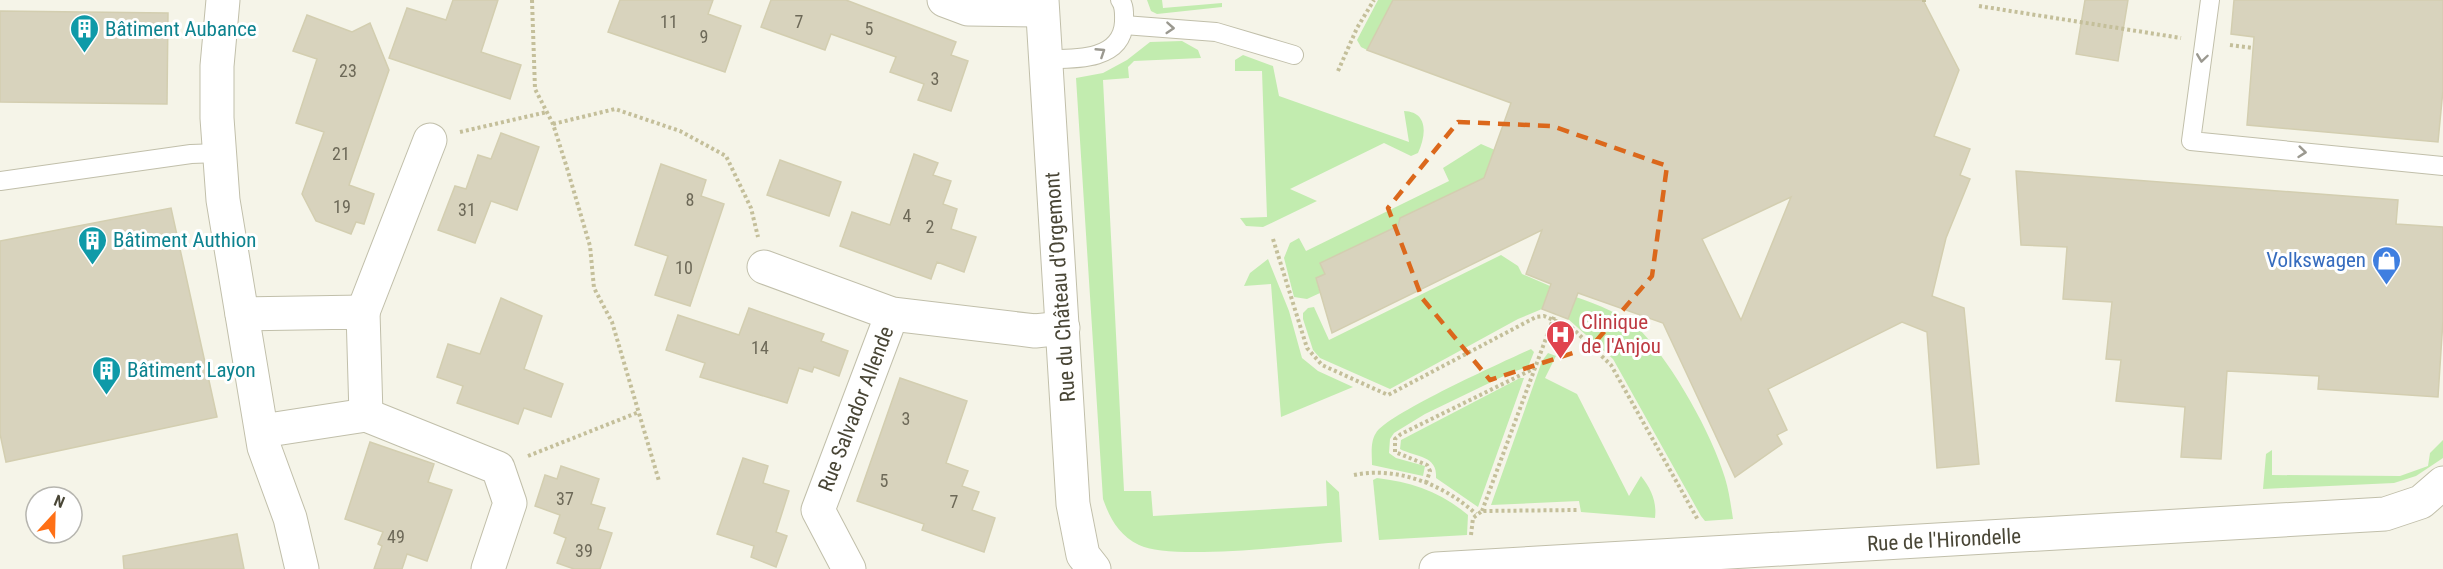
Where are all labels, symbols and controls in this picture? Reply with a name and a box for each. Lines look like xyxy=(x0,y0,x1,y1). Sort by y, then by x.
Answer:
house number: 11 xyxy=(660,11,678,32)
house number: 7 xyxy=(795,11,804,32)
building icon: Bâtiment Aubance xyxy=(68,13,100,55)
place label: Bâtiment Aubance xyxy=(105,17,257,41)
house number: 5 xyxy=(865,18,874,39)
one-way arrow xyxy=(1165,22,1174,35)
house number: 9 xyxy=(700,26,708,47)
one-way arrow xyxy=(1095,48,1105,60)
one-way arrow xyxy=(2197,53,2209,63)
house number: 23 xyxy=(339,60,357,81)
house number: 3 xyxy=(931,68,939,89)
house number: 21 xyxy=(332,143,350,164)
one-way arrow xyxy=(2297,145,2306,158)
street label: Rue du Château d'Orgemont xyxy=(1040,171,1080,403)
house number: 8 xyxy=(686,189,694,210)
house number: 19 xyxy=(333,196,351,217)
house number: 31 xyxy=(458,199,476,220)
house number: 4 xyxy=(903,205,912,226)
house number: 2 xyxy=(926,216,935,237)
building icon: Bâtiment Authion xyxy=(76,224,108,266)
place label: Bâtiment Authion xyxy=(113,228,256,252)
shop icon: Volkswagen xyxy=(2371,244,2403,286)
place label: Volkswagen xyxy=(2266,248,2366,272)
house number: 10 xyxy=(675,257,693,278)
place label: Clinique de l'Anjou xyxy=(1581,310,1661,358)
hospital icon: Clinique de l'Anjou xyxy=(1544,318,1576,360)
street label: Rue Salvador Allende xyxy=(813,323,899,495)
house number: 14 xyxy=(751,337,769,358)
building icon: Bâtiment Layon xyxy=(90,354,122,396)
place label: Bâtiment Layon xyxy=(127,358,256,382)
house number: 3 xyxy=(902,408,910,429)
house number: 5 xyxy=(880,470,889,491)
north arrow xyxy=(24,485,84,545)
house number: 37 xyxy=(556,488,574,509)
text: N xyxy=(51,491,68,512)
house number: 7 xyxy=(950,491,959,512)
street label: Rue de l'Hirondelle xyxy=(1866,524,2022,556)
house number: 49 xyxy=(387,526,405,547)
house number: 39 xyxy=(575,540,593,561)

